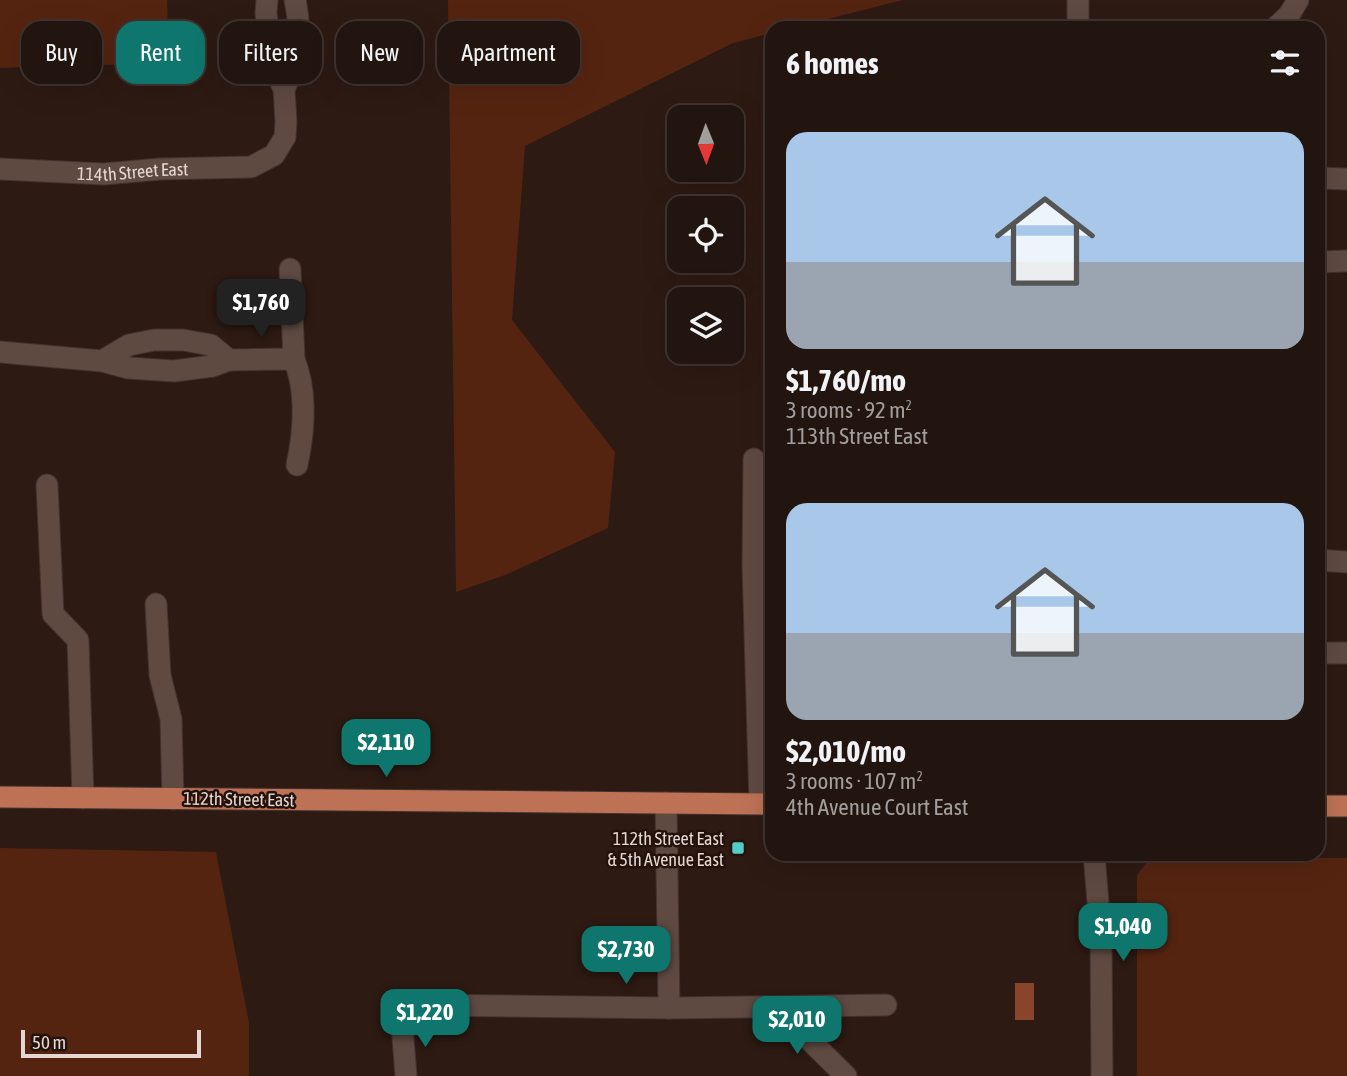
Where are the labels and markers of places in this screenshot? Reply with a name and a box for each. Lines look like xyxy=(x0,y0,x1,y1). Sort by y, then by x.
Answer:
pin: $1,760 xyxy=(204,280,318,339)
pin: $2,110 xyxy=(329,720,443,779)
place label: 112th Street East & 5th Avenue East xyxy=(607,828,724,870)
marker: 112th Street East & 5th Avenue East xyxy=(730,840,746,856)
pin: $1,040 xyxy=(1066,904,1180,963)
pin: $2,730 xyxy=(569,926,683,986)
pin: $1,220 xyxy=(368,990,482,1049)
pin: $2,010 xyxy=(740,996,854,1056)

